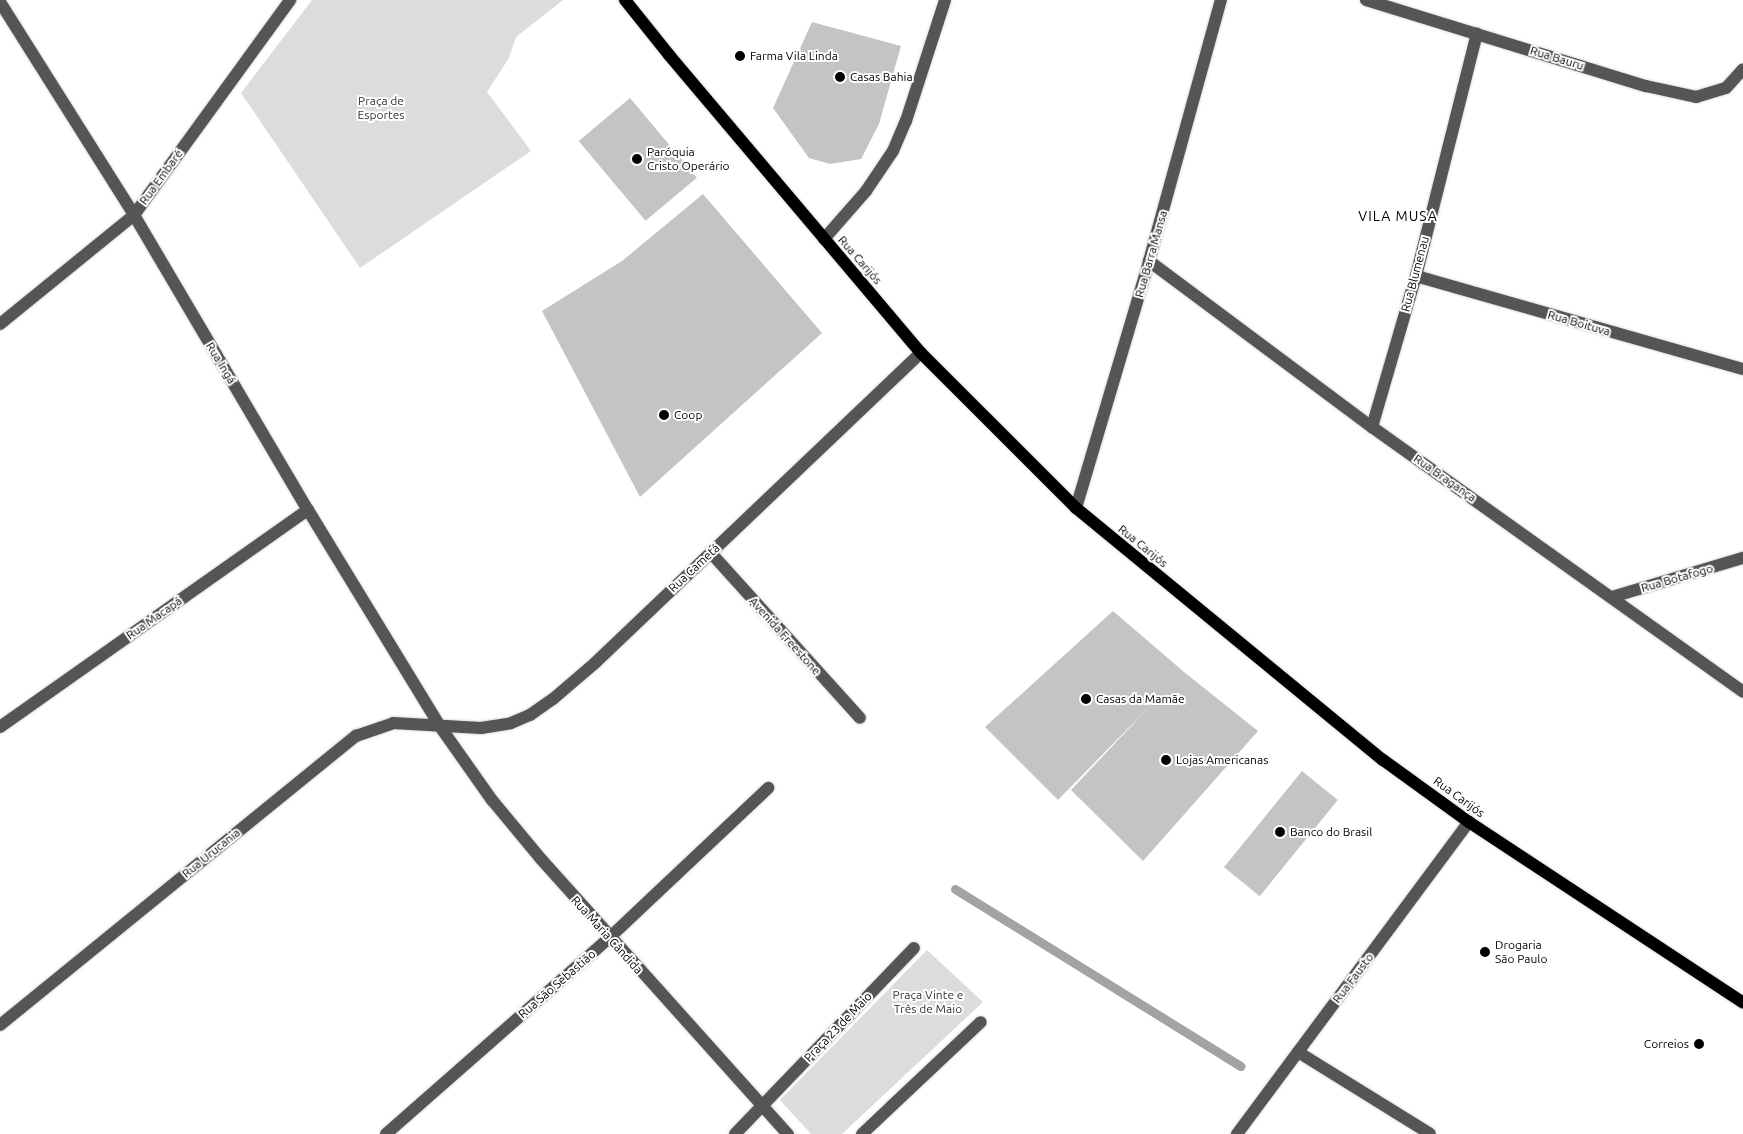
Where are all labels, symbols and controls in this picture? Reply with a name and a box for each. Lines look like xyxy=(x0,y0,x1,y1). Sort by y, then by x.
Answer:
street label: Rua Bauru xyxy=(1528,43,1586,73)
place label: Farma Vila Linda xyxy=(750,49,838,63)
marker: Farma Vila Linda xyxy=(734,50,746,62)
place label: Casas Bahia xyxy=(850,70,913,84)
marker: Casas Bahia xyxy=(834,71,846,83)
park label: Praça de Esportes xyxy=(357,94,405,122)
place label: Paróquia Cristo Operário xyxy=(647,145,730,173)
street label: Rua Embaré xyxy=(136,147,186,207)
marker: Paróquia Cristo Operário xyxy=(631,153,643,165)
district label: VILA MUSA xyxy=(1357,208,1439,224)
street label: Rua Barra Mansa xyxy=(1132,209,1170,299)
street label: Rua Carijós xyxy=(835,233,885,287)
street label: Rua Blumenau xyxy=(1398,235,1432,313)
street label: Rua Boituva xyxy=(1546,307,1612,339)
street label: Rua Ingá xyxy=(203,339,239,387)
place label: Coop xyxy=(674,408,702,422)
marker: Coop xyxy=(658,409,670,421)
street label: Rua Bragança xyxy=(1411,451,1479,505)
street label: Rua Carijós xyxy=(1115,522,1171,570)
street label: Rua Cametá xyxy=(665,541,723,595)
street label: Rua Botafogo xyxy=(1639,561,1715,595)
street label: Rua Macapá xyxy=(123,594,185,642)
street label: Avenida Freestone xyxy=(746,594,824,678)
place label: Casas da Mamãe xyxy=(1096,692,1185,706)
marker: Casas da Mamãe xyxy=(1080,693,1092,705)
place label: Lojas Americanas xyxy=(1176,753,1268,767)
marker: Lojas Americanas xyxy=(1160,754,1172,766)
street label: Rua Carijós xyxy=(1431,774,1487,820)
street label: Rua Urucania xyxy=(179,825,243,881)
place label: Banco do Brasil xyxy=(1290,825,1372,839)
marker: Banco do Brasil xyxy=(1274,826,1286,838)
street label: Rua Maria Cândida xyxy=(568,893,646,977)
place label: Drogaria São Paulo xyxy=(1495,938,1547,966)
marker: Drogaria São Paulo xyxy=(1479,946,1491,958)
street label: Rua São Sebastião xyxy=(515,947,599,1021)
street label: Rua Fausto xyxy=(1329,950,1377,1006)
park label: Praça Vinte e Três de Maio xyxy=(893,988,963,1016)
street label: Praça 23 de Maio xyxy=(801,989,875,1065)
place label: Correios xyxy=(1644,1037,1689,1051)
marker: Correios xyxy=(1693,1038,1705,1050)

